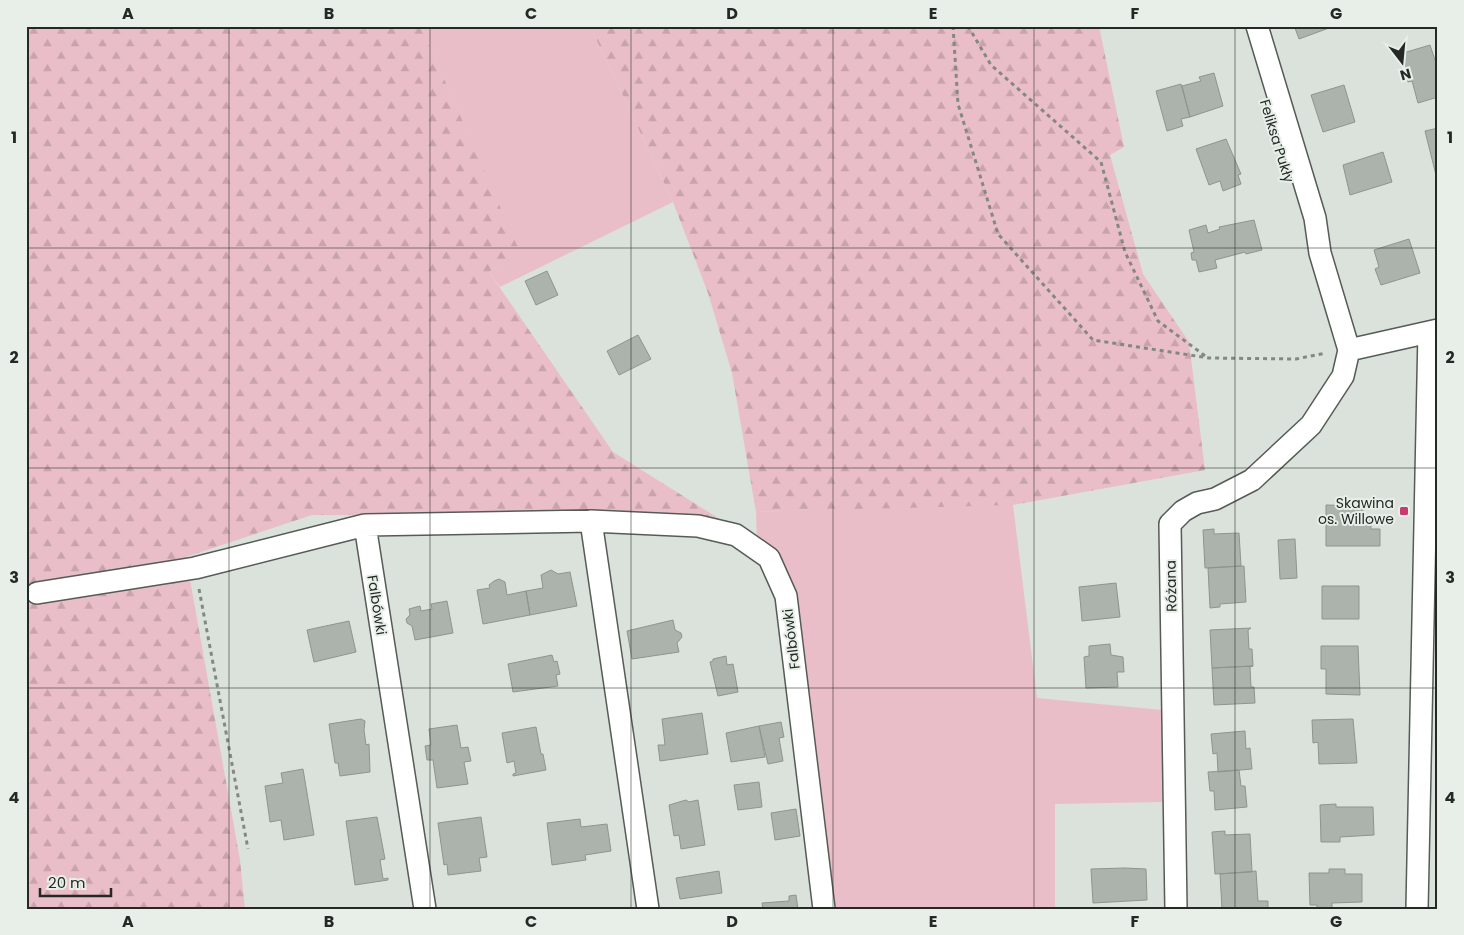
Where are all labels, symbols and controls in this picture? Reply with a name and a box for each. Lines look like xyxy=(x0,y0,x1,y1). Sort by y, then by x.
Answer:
text: A xyxy=(122,2,134,25)
text: B xyxy=(324,2,334,25)
text: C xyxy=(525,2,537,25)
text: D xyxy=(726,2,738,25)
text: E xyxy=(929,2,937,25)
text: F xyxy=(1131,2,1140,25)
text: G xyxy=(1330,2,1342,25)
north arrow xyxy=(1376,38,1426,88)
text: N xyxy=(1398,63,1413,86)
street label: Feliksa Pukły xyxy=(1255,97,1299,185)
text: 1 xyxy=(11,126,17,149)
text: 1 xyxy=(1447,126,1453,149)
text: 2 xyxy=(9,346,19,369)
text: 2 xyxy=(1445,346,1455,369)
place label: Skawina os. Willowe xyxy=(1318,493,1394,529)
marker: Skawina os. Willowe xyxy=(1398,505,1410,517)
street label: Różana xyxy=(1161,560,1181,612)
text: 3 xyxy=(9,566,19,589)
text: 3 xyxy=(1445,566,1455,589)
street label: Falbówki xyxy=(362,574,392,636)
street label: Falbówki xyxy=(777,608,805,670)
text: 4 xyxy=(9,786,20,809)
text: 4 xyxy=(1445,786,1456,809)
scale bar xyxy=(40,865,111,897)
text: 20 m xyxy=(48,872,86,893)
text: A xyxy=(122,910,134,933)
text: B xyxy=(324,910,334,933)
text: C xyxy=(525,910,537,933)
text: D xyxy=(726,910,738,933)
text: E xyxy=(929,910,937,933)
text: F xyxy=(1131,910,1140,933)
text: G xyxy=(1330,910,1342,933)

